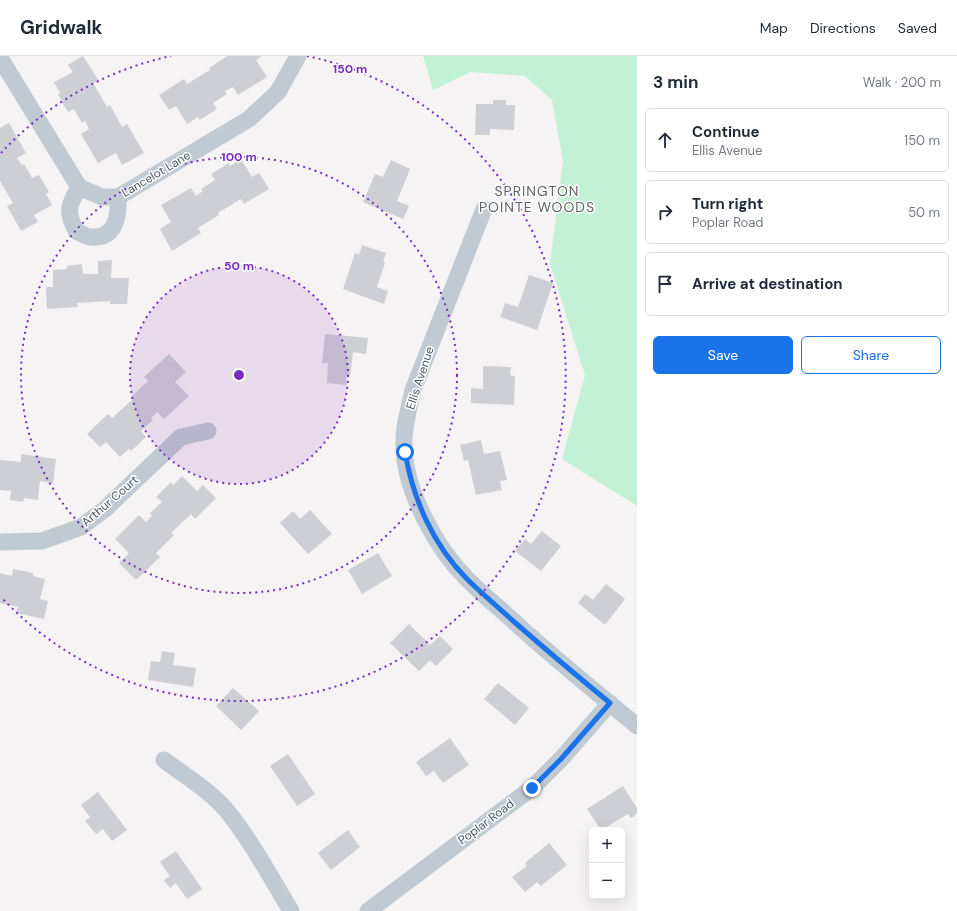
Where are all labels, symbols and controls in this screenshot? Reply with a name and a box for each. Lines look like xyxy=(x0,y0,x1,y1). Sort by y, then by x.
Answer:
text: Gridwalk xyxy=(20,15,102,40)
text: Map xyxy=(760,19,788,37)
text: Directions xyxy=(810,19,876,37)
text: Saved xyxy=(898,19,937,37)
text: 150 m xyxy=(333,61,367,77)
text: 3 min xyxy=(653,71,698,93)
text: Walk · 200 m xyxy=(863,74,941,91)
text: Continue xyxy=(692,122,760,142)
icon: ahead xyxy=(654,129,676,151)
text: 150 m xyxy=(904,132,940,149)
text: Ellis Avenue xyxy=(692,142,762,159)
street label: Lancelot Lane xyxy=(119,147,193,201)
text: 100 m xyxy=(221,149,257,165)
district label: SPRINGTON POINTE WOODS xyxy=(479,182,595,216)
text: Turn right xyxy=(692,194,763,214)
icon: right xyxy=(654,201,676,223)
text: 50 m xyxy=(908,204,940,221)
text: Poplar Road xyxy=(692,214,764,231)
text: 50 m xyxy=(224,258,254,274)
icon: arrive xyxy=(654,273,676,295)
text: Arrive at destination xyxy=(692,274,843,294)
button: Save xyxy=(653,336,793,374)
button: Share xyxy=(801,336,941,374)
street label: Ellis Avenue xyxy=(402,344,438,411)
centre of rings xyxy=(232,368,246,382)
route start xyxy=(396,443,414,461)
street label: Arthur Court xyxy=(78,472,142,530)
route end xyxy=(523,779,541,797)
street label: Poplar Road xyxy=(455,796,517,848)
map controls xyxy=(589,827,625,899)
button: + xyxy=(589,827,625,863)
button: − xyxy=(589,863,625,899)

